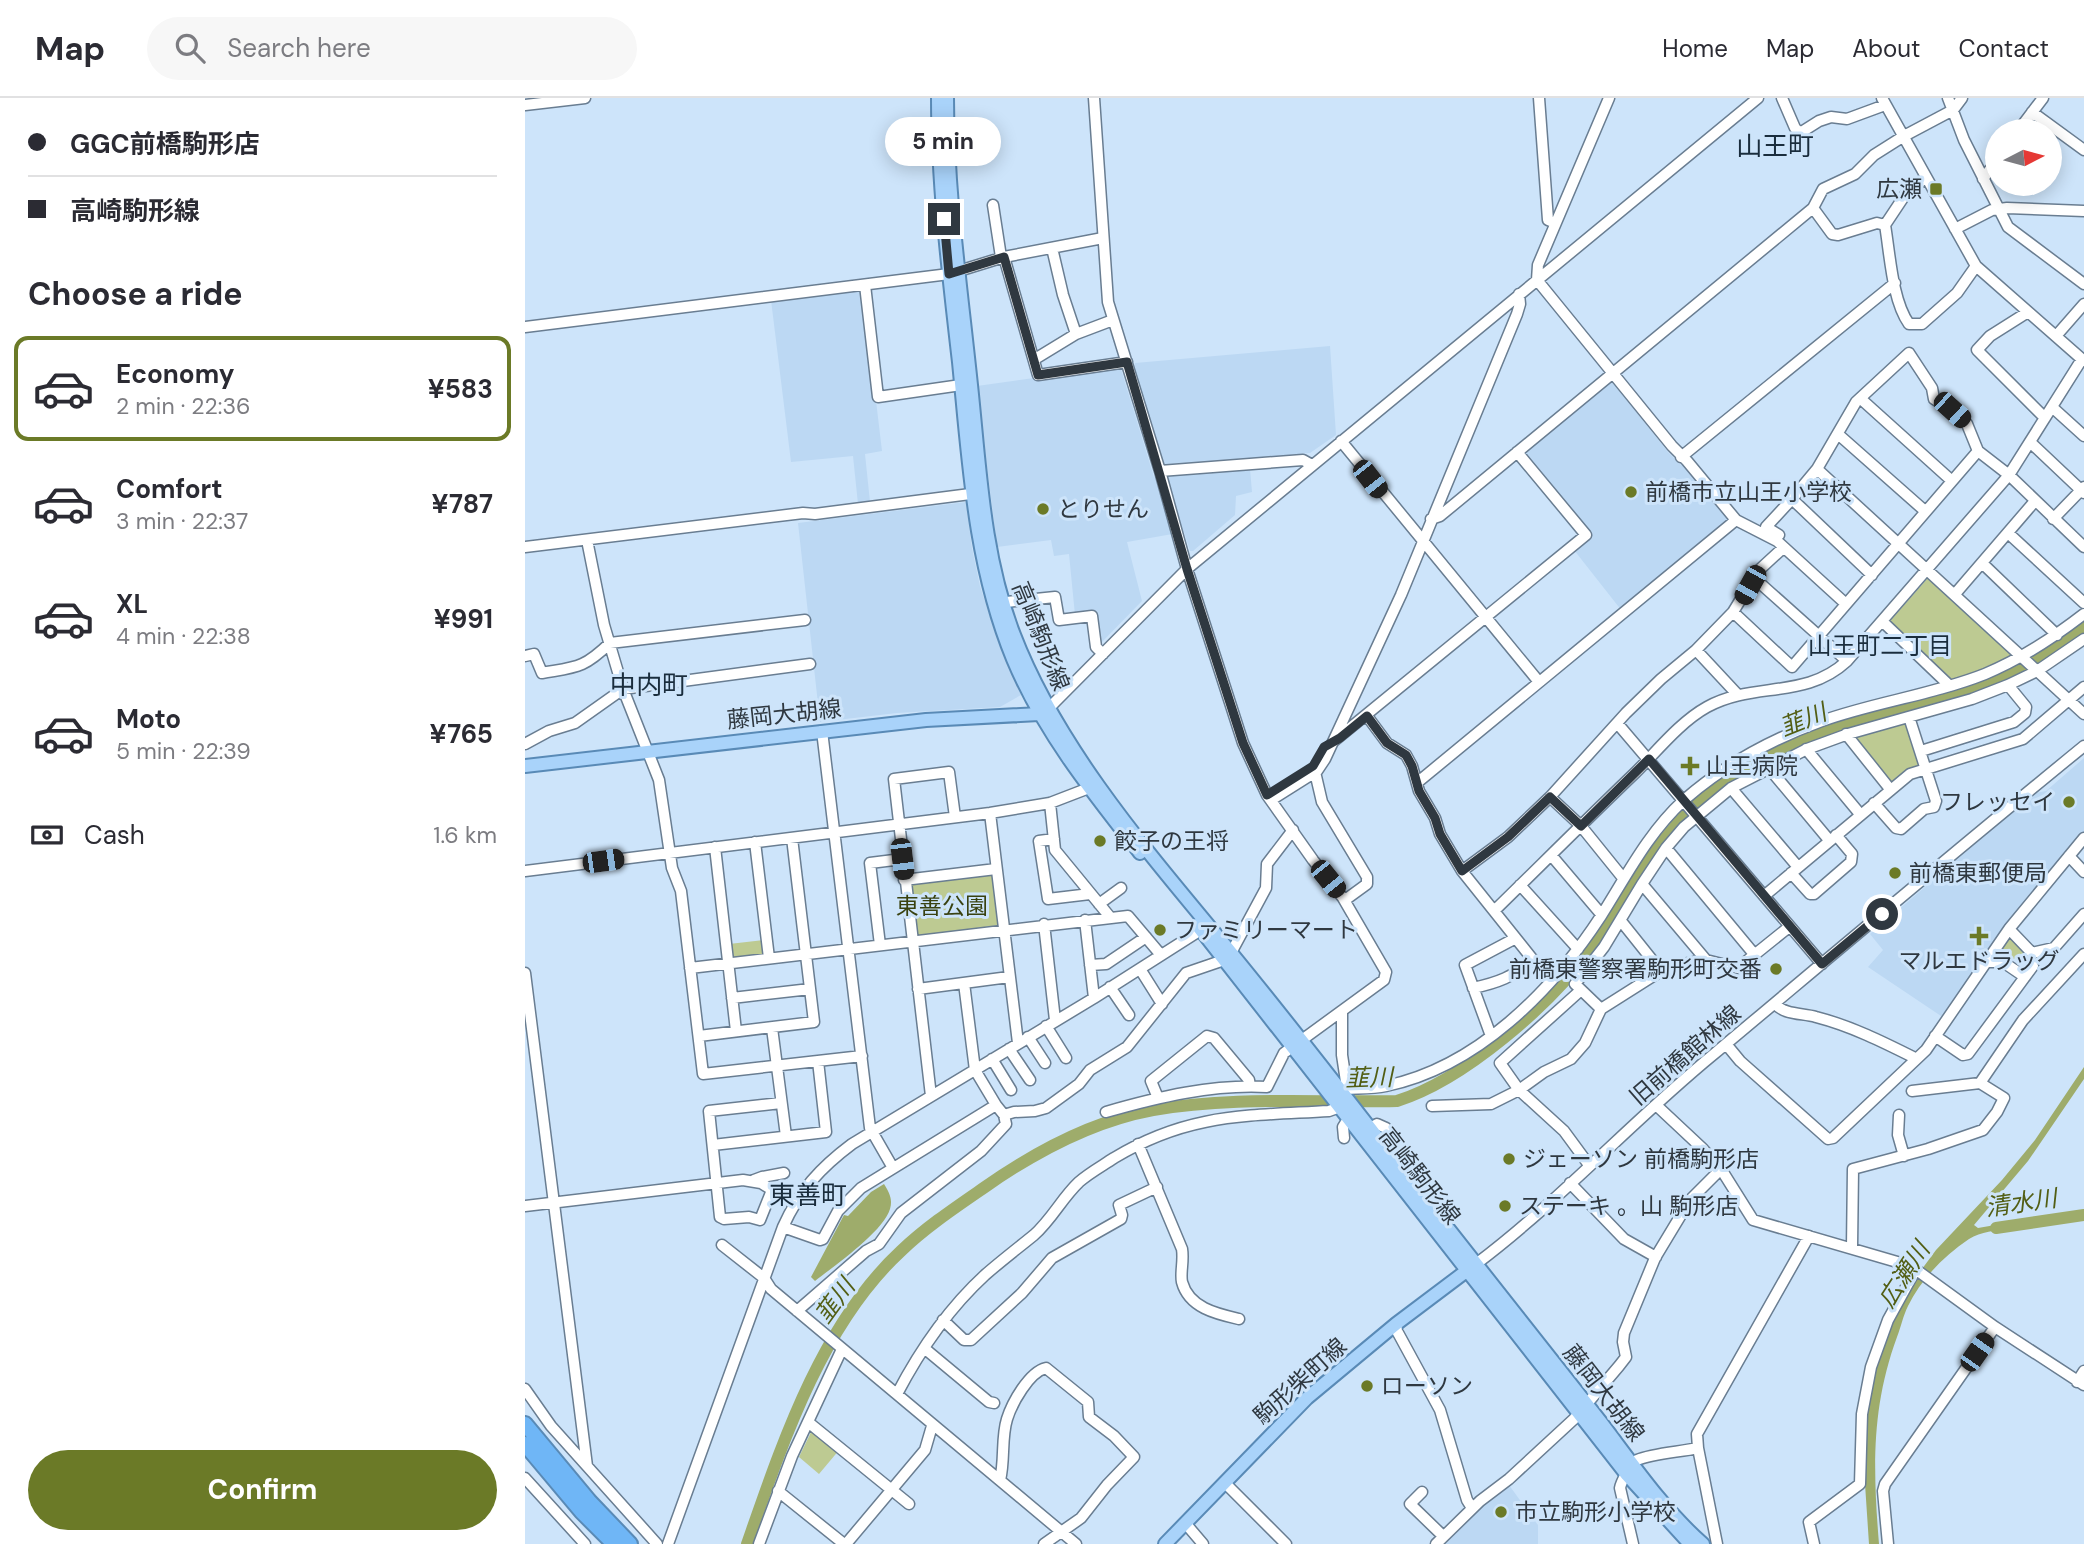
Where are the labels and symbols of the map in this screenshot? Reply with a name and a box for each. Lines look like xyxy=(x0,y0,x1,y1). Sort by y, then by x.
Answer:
callout: 5 min xyxy=(886,117,1002,166)
north arrow xyxy=(1985,119,2061,196)
district label: 山王町 xyxy=(1736,129,1814,163)
place label: 広瀬 xyxy=(1876,174,1922,204)
marker: 広瀬 xyxy=(1928,181,1944,197)
route end xyxy=(928,203,960,235)
car xyxy=(1930,388,1975,432)
car xyxy=(1349,456,1392,502)
place label: 前橋市立山王小学校 xyxy=(1645,477,1852,507)
marker: 前橋市立山王小学校 xyxy=(1623,484,1639,500)
place label: とりせん xyxy=(1057,494,1149,524)
marker: とりせん xyxy=(1035,501,1051,517)
car xyxy=(1731,562,1770,608)
street label: 高崎駒形線 xyxy=(1006,577,1076,695)
district label: 山王町二丁目 xyxy=(1808,630,1952,661)
district label: 中内町 xyxy=(610,668,688,702)
street label: 藤岡大胡線 xyxy=(725,693,843,735)
water label: 韮川 xyxy=(1775,695,1834,743)
place label: 山王病院 xyxy=(1706,751,1798,781)
marker: 山王病院 xyxy=(1680,756,1700,776)
place label: フレッセイ xyxy=(1940,787,2055,817)
marker: フレッセイ xyxy=(2061,794,2077,810)
place label: 餃子の王将 xyxy=(1114,826,1229,856)
marker: 餃子の王将 xyxy=(1092,833,1108,849)
car xyxy=(890,837,915,881)
car xyxy=(581,848,626,874)
car xyxy=(1307,856,1350,902)
place label: 前橋東郵便局 xyxy=(1909,858,2047,888)
marker: 前橋東郵便局 xyxy=(1887,865,1903,881)
park label: 東善公園 xyxy=(896,891,988,921)
route start xyxy=(1866,898,1898,930)
place label: ファミリーマート xyxy=(1174,915,1358,945)
marker: ファミリーマート xyxy=(1152,922,1168,938)
marker: マルエドラッグ xyxy=(1971,928,1987,944)
place label: マルエドラッグ xyxy=(1899,946,2060,976)
place label: 前橋東警察署駒形町交番 xyxy=(1509,954,1762,984)
marker: 前橋東警察署駒形町交番 xyxy=(1768,961,1784,977)
street label: 旧前橋館林線 xyxy=(1623,998,1747,1112)
water label: 韮川 xyxy=(1344,1061,1397,1094)
street label: 高崎駒形線 xyxy=(1373,1121,1467,1231)
place label: ジェーソン 前橋駒形店 xyxy=(1523,1144,1759,1174)
marker: ジェーソン 前橋駒形店 xyxy=(1501,1151,1517,1167)
district label: 東善町 xyxy=(769,1178,847,1212)
water label: 清水川 xyxy=(1983,1182,2062,1223)
place label: ステーキ 。山 駒形店 xyxy=(1519,1191,1738,1221)
marker: ステーキ 。山 駒形店 xyxy=(1497,1198,1513,1214)
water label: 広瀬川 xyxy=(1871,1234,1938,1313)
water label: 韮川 xyxy=(808,1270,863,1329)
car xyxy=(1957,1329,1998,1375)
street label: 駒形柴町線 xyxy=(1247,1331,1353,1431)
street label: 藤岡大胡線 xyxy=(1557,1338,1651,1448)
place label: ローソン xyxy=(1381,1371,1473,1401)
marker: ローソン xyxy=(1359,1378,1375,1394)
place label: 市立駒形小学校 xyxy=(1515,1497,1676,1527)
marker: 市立駒形小学校 xyxy=(1493,1504,1509,1520)

